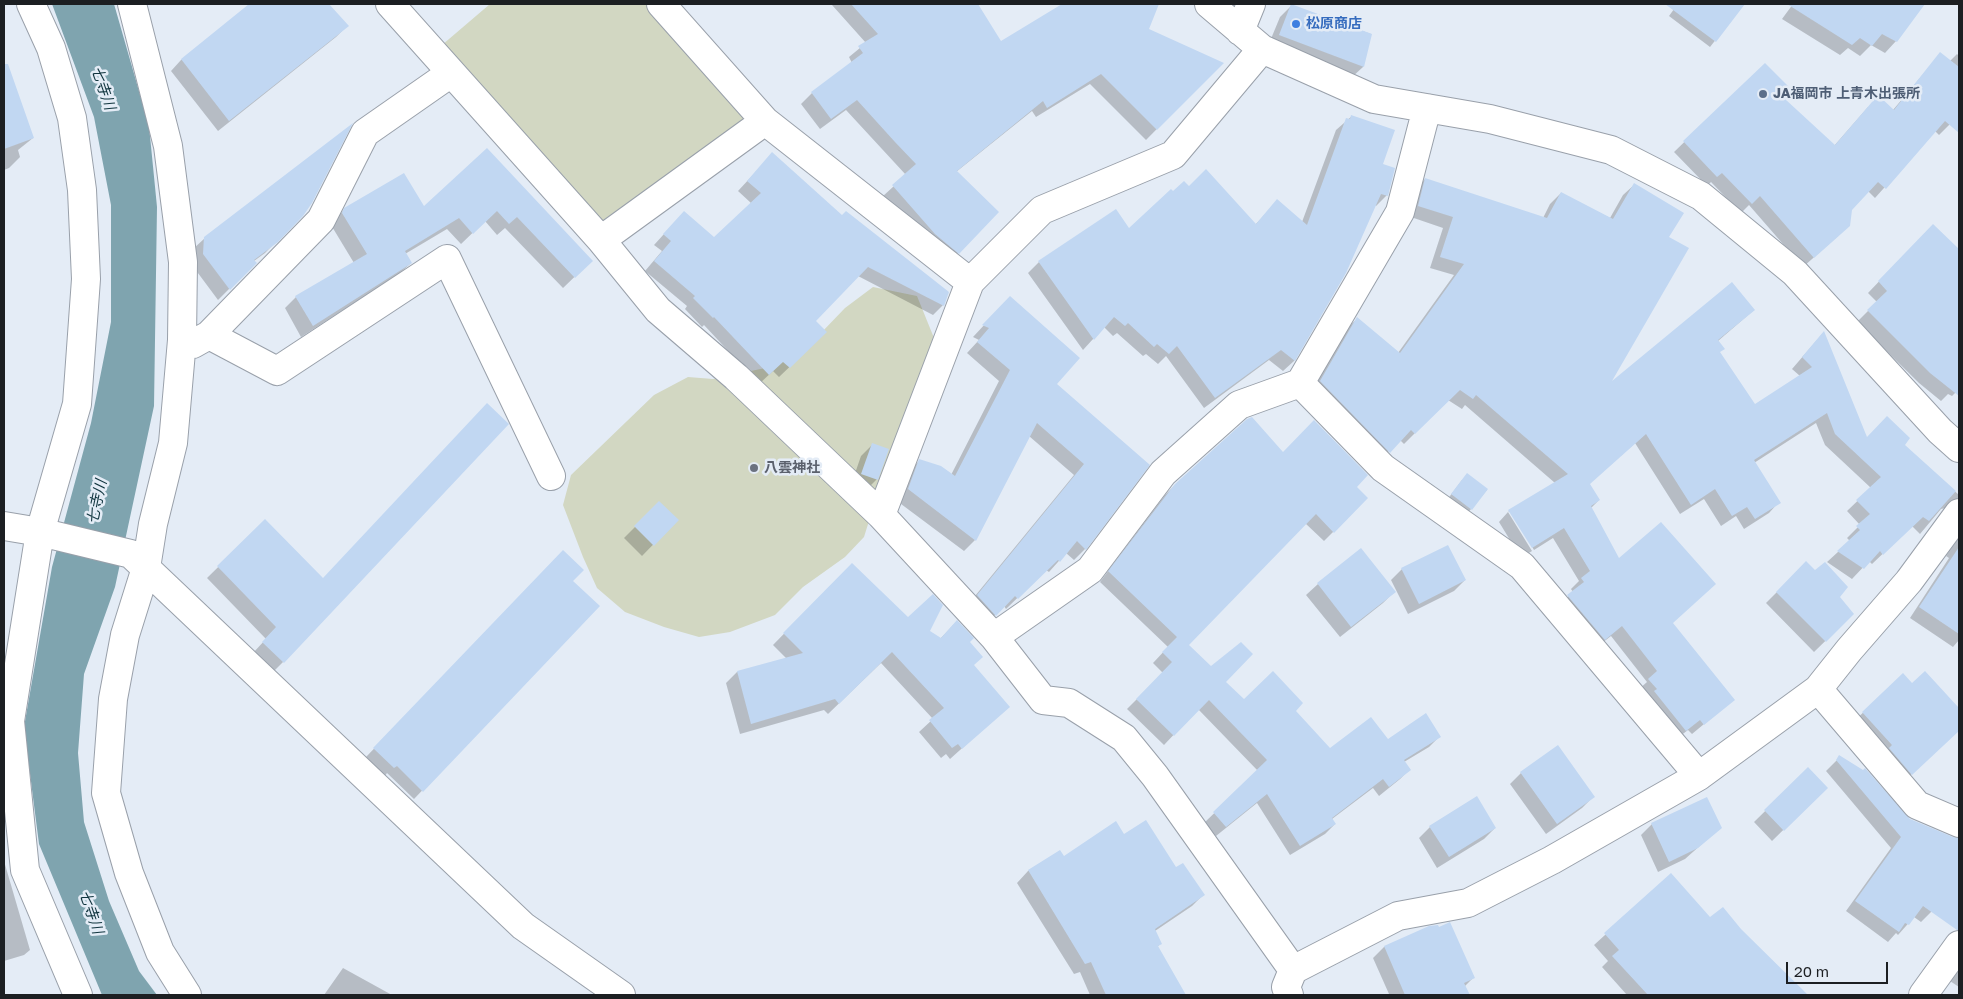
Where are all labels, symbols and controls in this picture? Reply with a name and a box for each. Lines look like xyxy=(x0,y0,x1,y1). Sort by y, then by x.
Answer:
place label: 松原商店 xyxy=(1306,16,1362,32)
marker: 松原商店 xyxy=(1290,18,1302,30)
water label: 七寺川 xyxy=(87,64,119,112)
place label: JA福岡市 上青木出張所 xyxy=(1773,86,1920,102)
marker: JA福岡市 上青木出張所 xyxy=(1757,88,1769,100)
place label: 八雲神社 xyxy=(764,460,820,476)
marker: 八雲神社 xyxy=(748,462,760,474)
water label: 七寺川 xyxy=(84,478,110,526)
water label: 七寺川 xyxy=(75,888,107,936)
scale bar xyxy=(1788,952,1890,984)
text: 20 m xyxy=(1794,962,1829,980)

